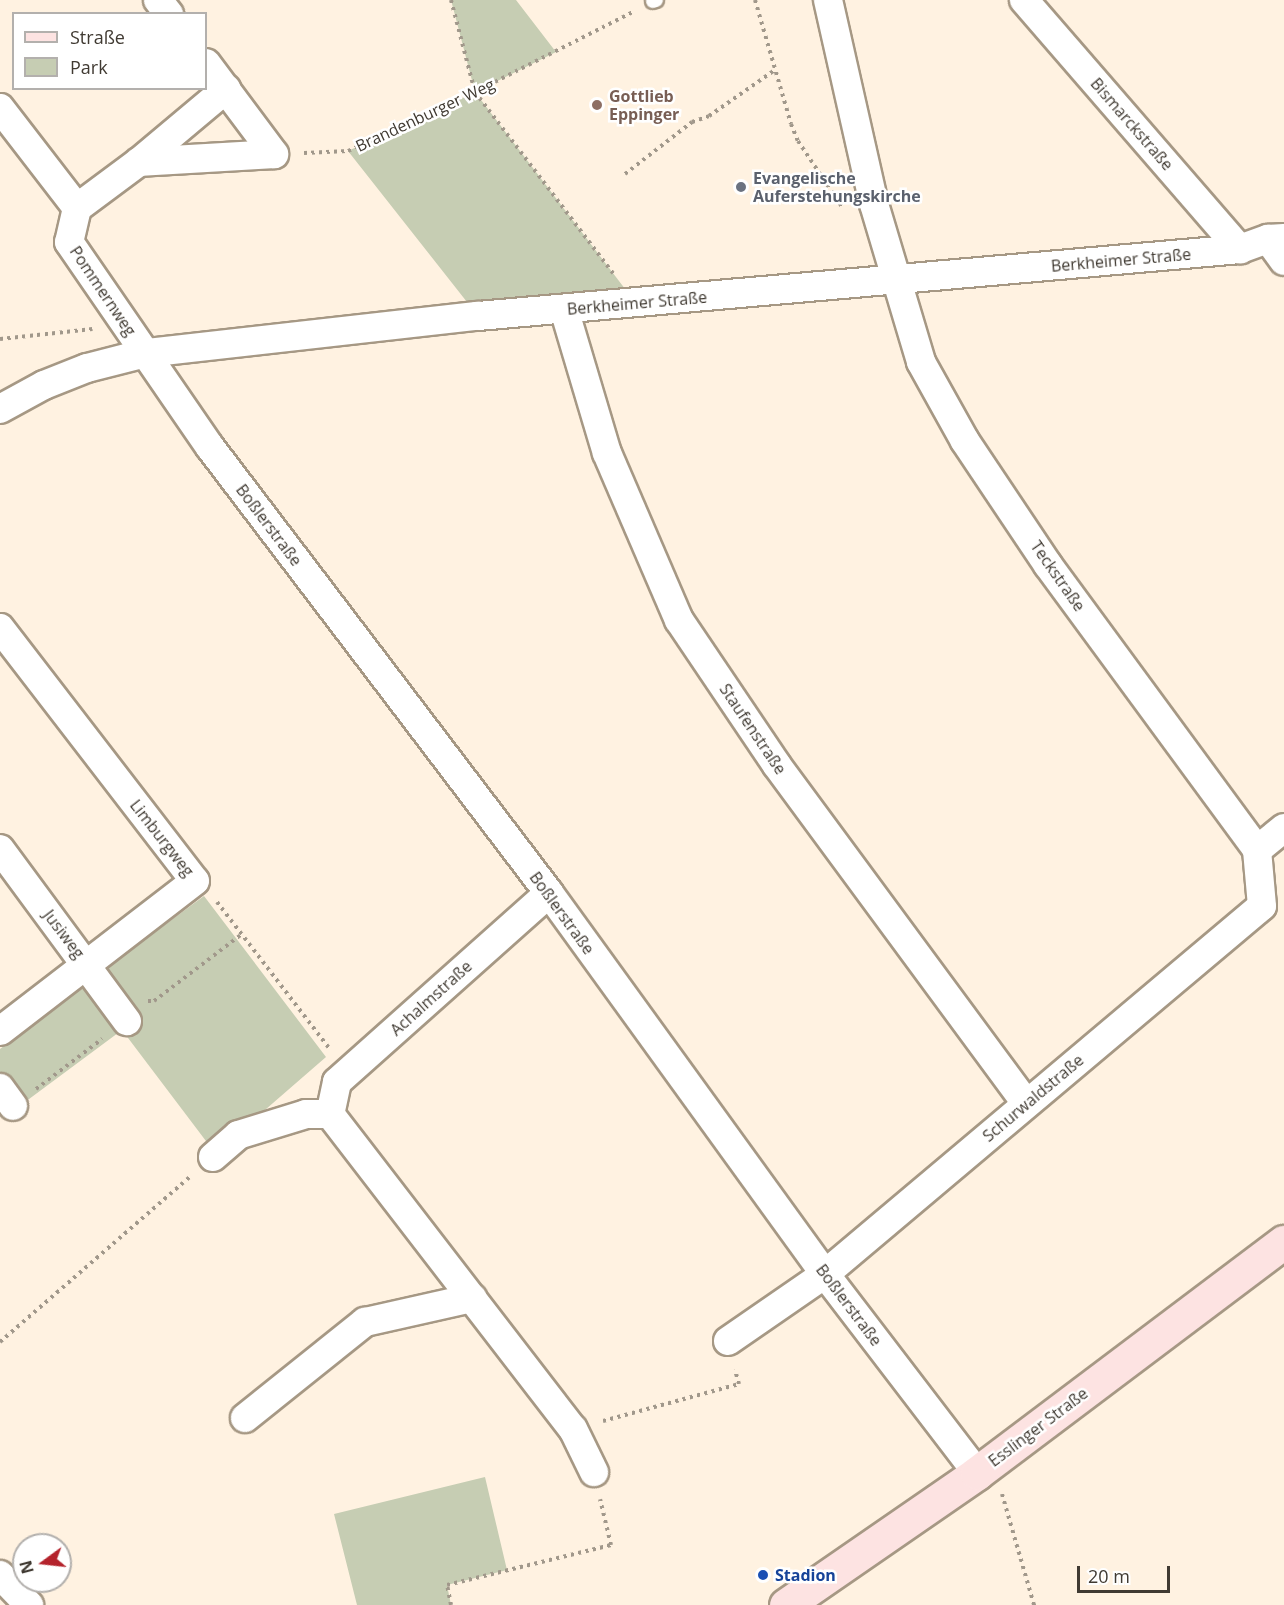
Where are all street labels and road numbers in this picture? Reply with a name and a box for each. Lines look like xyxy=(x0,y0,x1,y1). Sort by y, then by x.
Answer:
street label: Brandenburger Weg xyxy=(352,74,498,156)
street label: Bismarckstraße xyxy=(1087,74,1177,174)
street label: Pommernweg xyxy=(66,242,140,340)
street label: Berkheimer Straße xyxy=(1050,244,1192,276)
street label: Berkheimer Straße xyxy=(566,287,708,319)
street label: Boßlerstraße xyxy=(232,480,306,570)
street label: Teckstraße xyxy=(1027,537,1089,615)
street label: Staufenstraße xyxy=(716,680,790,778)
street label: Limburgweg xyxy=(126,796,198,880)
street label: Boßlerstraße xyxy=(526,868,598,958)
street label: Jusiweg xyxy=(40,906,88,962)
street label: Achalmstraße xyxy=(386,956,476,1040)
street label: Schurwaldstraße xyxy=(979,1050,1087,1146)
street label: Boßlerstraße xyxy=(812,1260,886,1350)
street label: Esslinger Straße xyxy=(985,1383,1091,1471)

